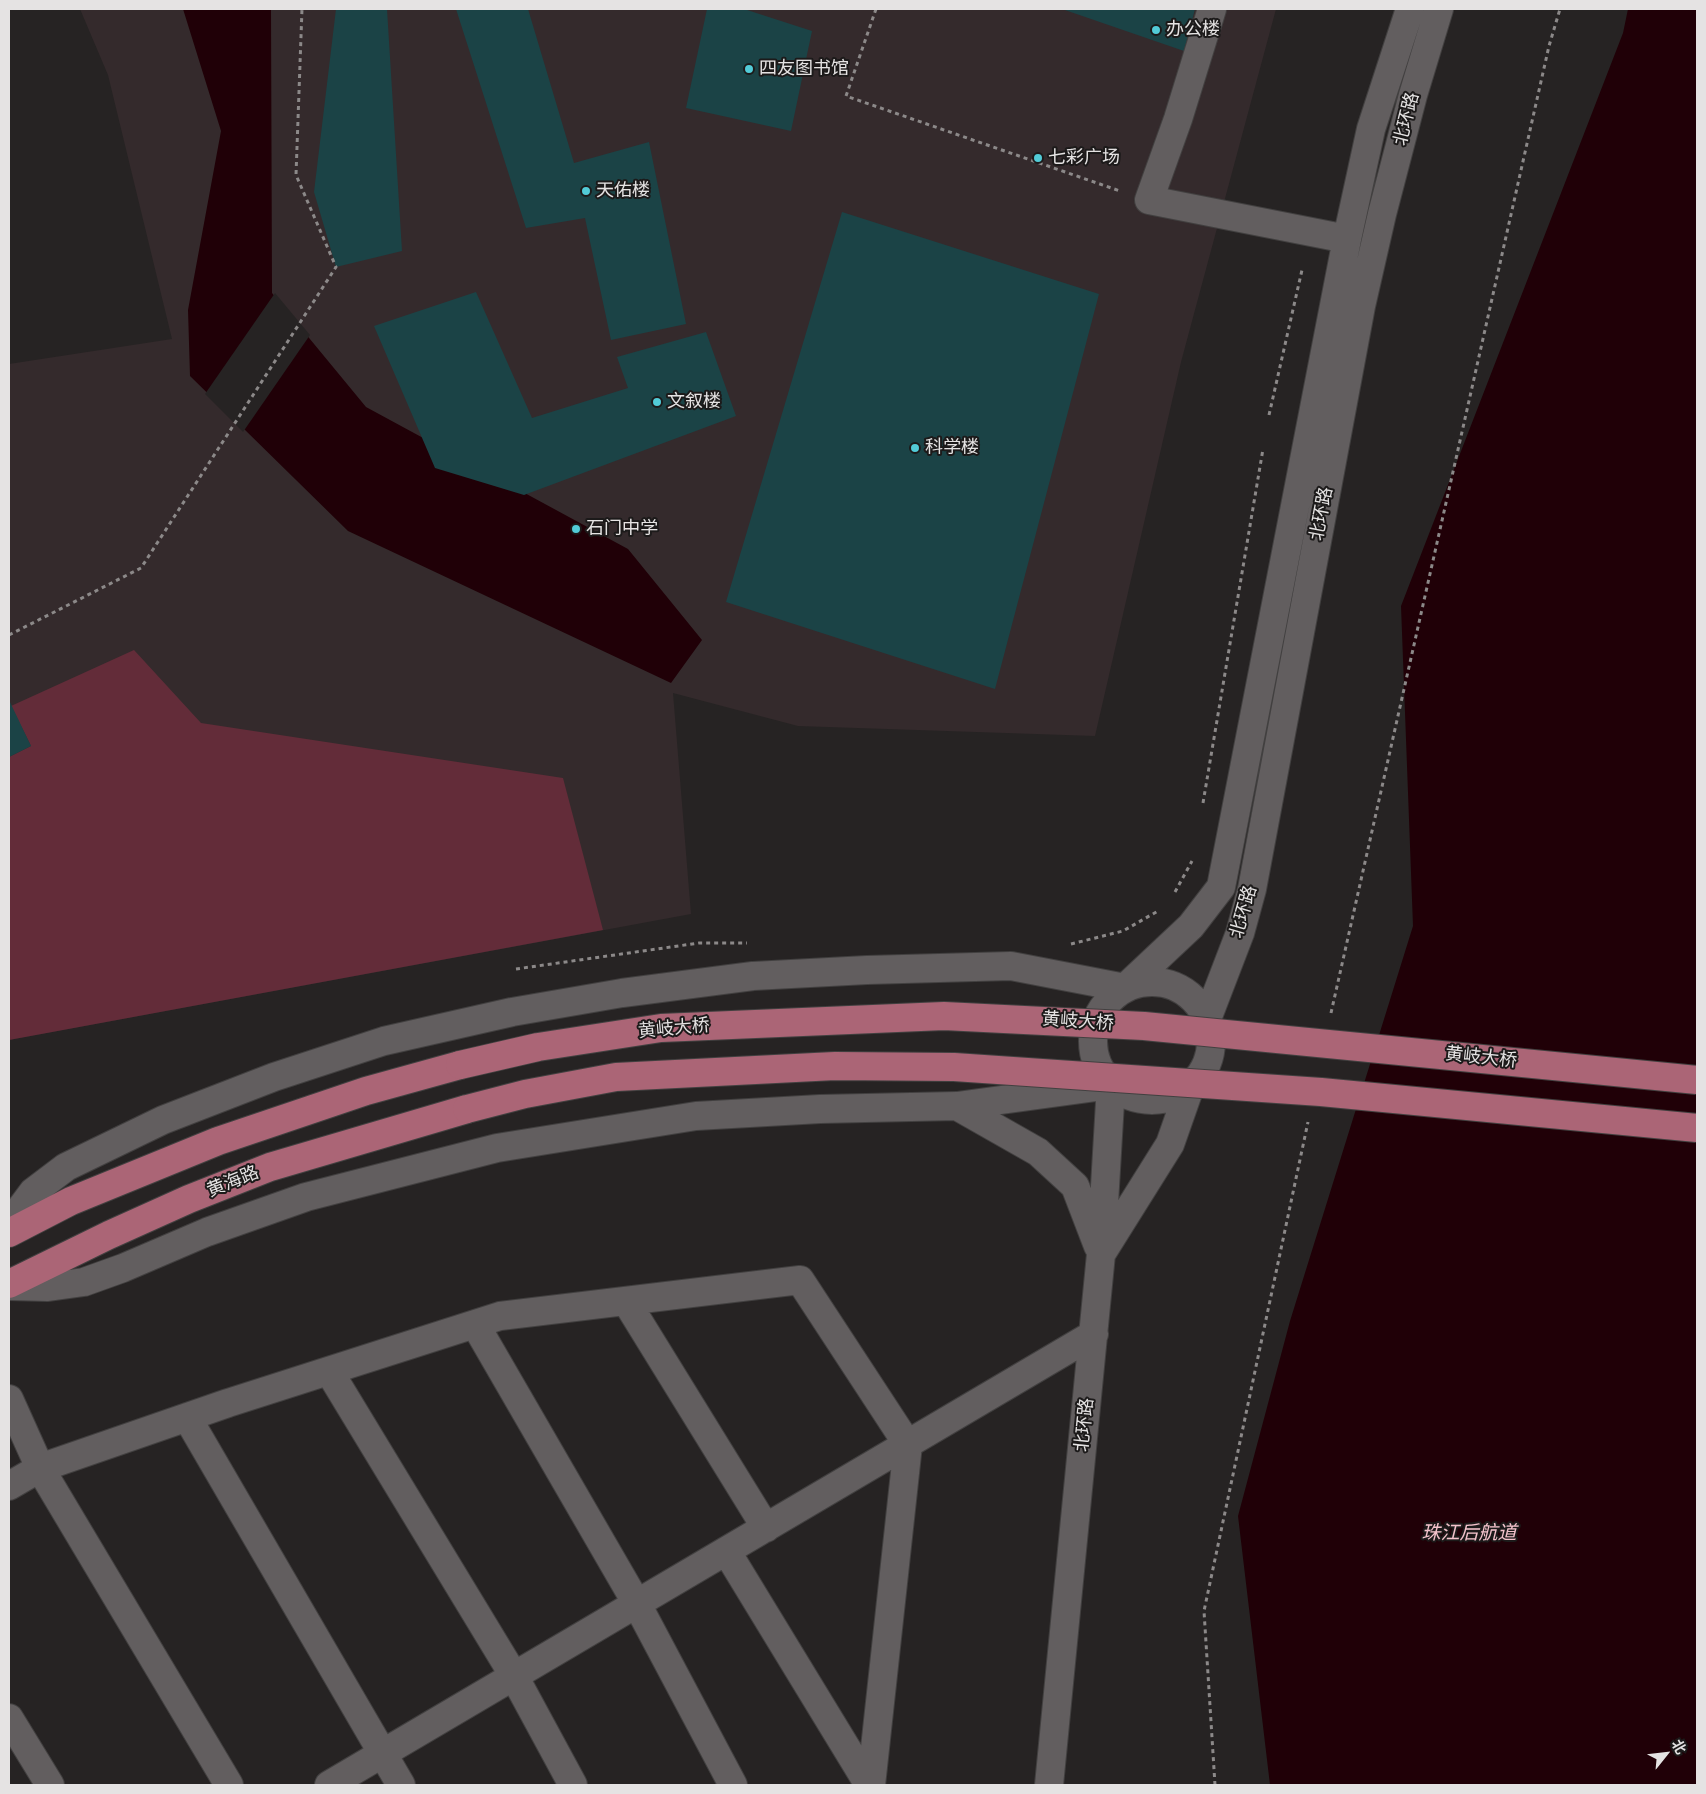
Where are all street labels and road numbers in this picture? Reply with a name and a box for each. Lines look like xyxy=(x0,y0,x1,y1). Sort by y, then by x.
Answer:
street label: 北环路 xyxy=(1390,90,1424,148)
street label: 北环路 xyxy=(1306,485,1338,543)
street label: 北环路 xyxy=(1226,883,1262,941)
street label: 黄岐大桥 xyxy=(1041,1009,1115,1035)
street label: 黄岐大桥 xyxy=(637,1015,711,1043)
street label: 黄岐大桥 xyxy=(1444,1043,1518,1073)
street label: 黄海路 xyxy=(204,1162,262,1202)
street label: 北环路 xyxy=(1071,1397,1099,1453)

